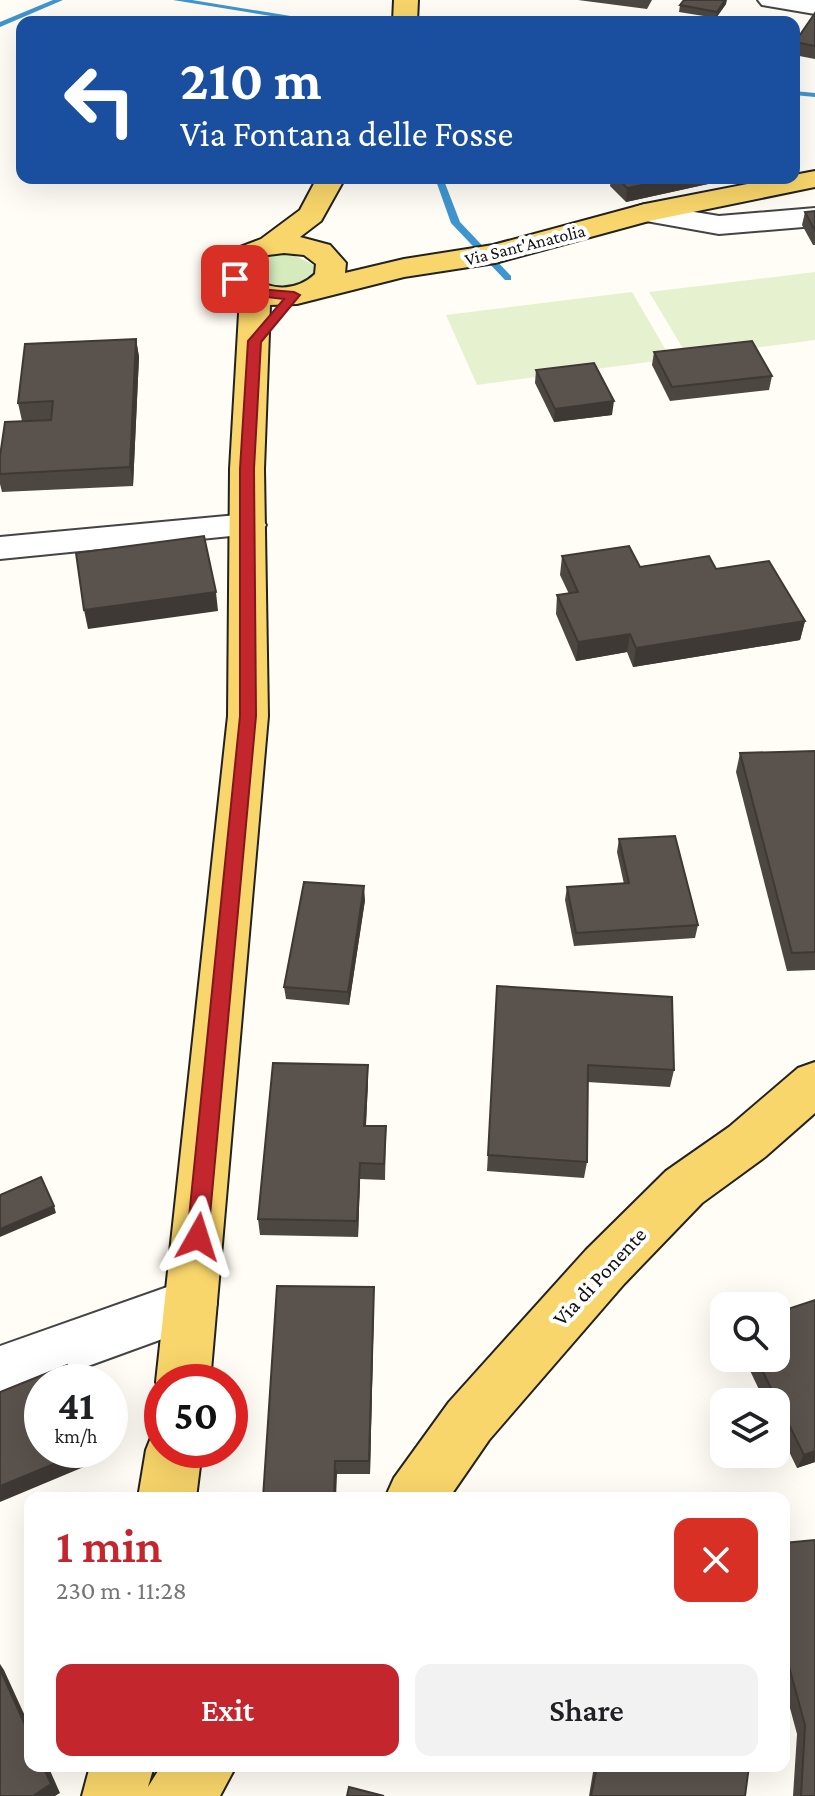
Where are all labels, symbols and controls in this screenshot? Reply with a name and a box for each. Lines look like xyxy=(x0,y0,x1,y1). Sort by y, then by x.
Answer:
icon: left xyxy=(48,48,152,152)
text: 210 m xyxy=(180,49,322,111)
text: Via Fontana delle Fosse xyxy=(180,114,513,154)
street label: Via Sant'Anatolia xyxy=(463,220,587,270)
pin xyxy=(201,245,269,313)
icon: arrive xyxy=(213,257,257,301)
position arrow xyxy=(156,1195,240,1279)
street label: Via di Ponente xyxy=(547,1222,651,1331)
map controls xyxy=(710,1292,790,1468)
button: search xyxy=(710,1292,790,1372)
speed limit sign: 50 xyxy=(144,1364,248,1468)
text: 41 xyxy=(58,1383,94,1428)
button: layers xyxy=(710,1388,790,1468)
text: km/h xyxy=(54,1425,98,1447)
button: close xyxy=(674,1518,758,1602)
text: 1 min xyxy=(56,1519,163,1572)
text: 230 m · 11:28 xyxy=(56,1576,187,1605)
button: Exit xyxy=(56,1664,399,1756)
button: Share xyxy=(415,1664,758,1756)

